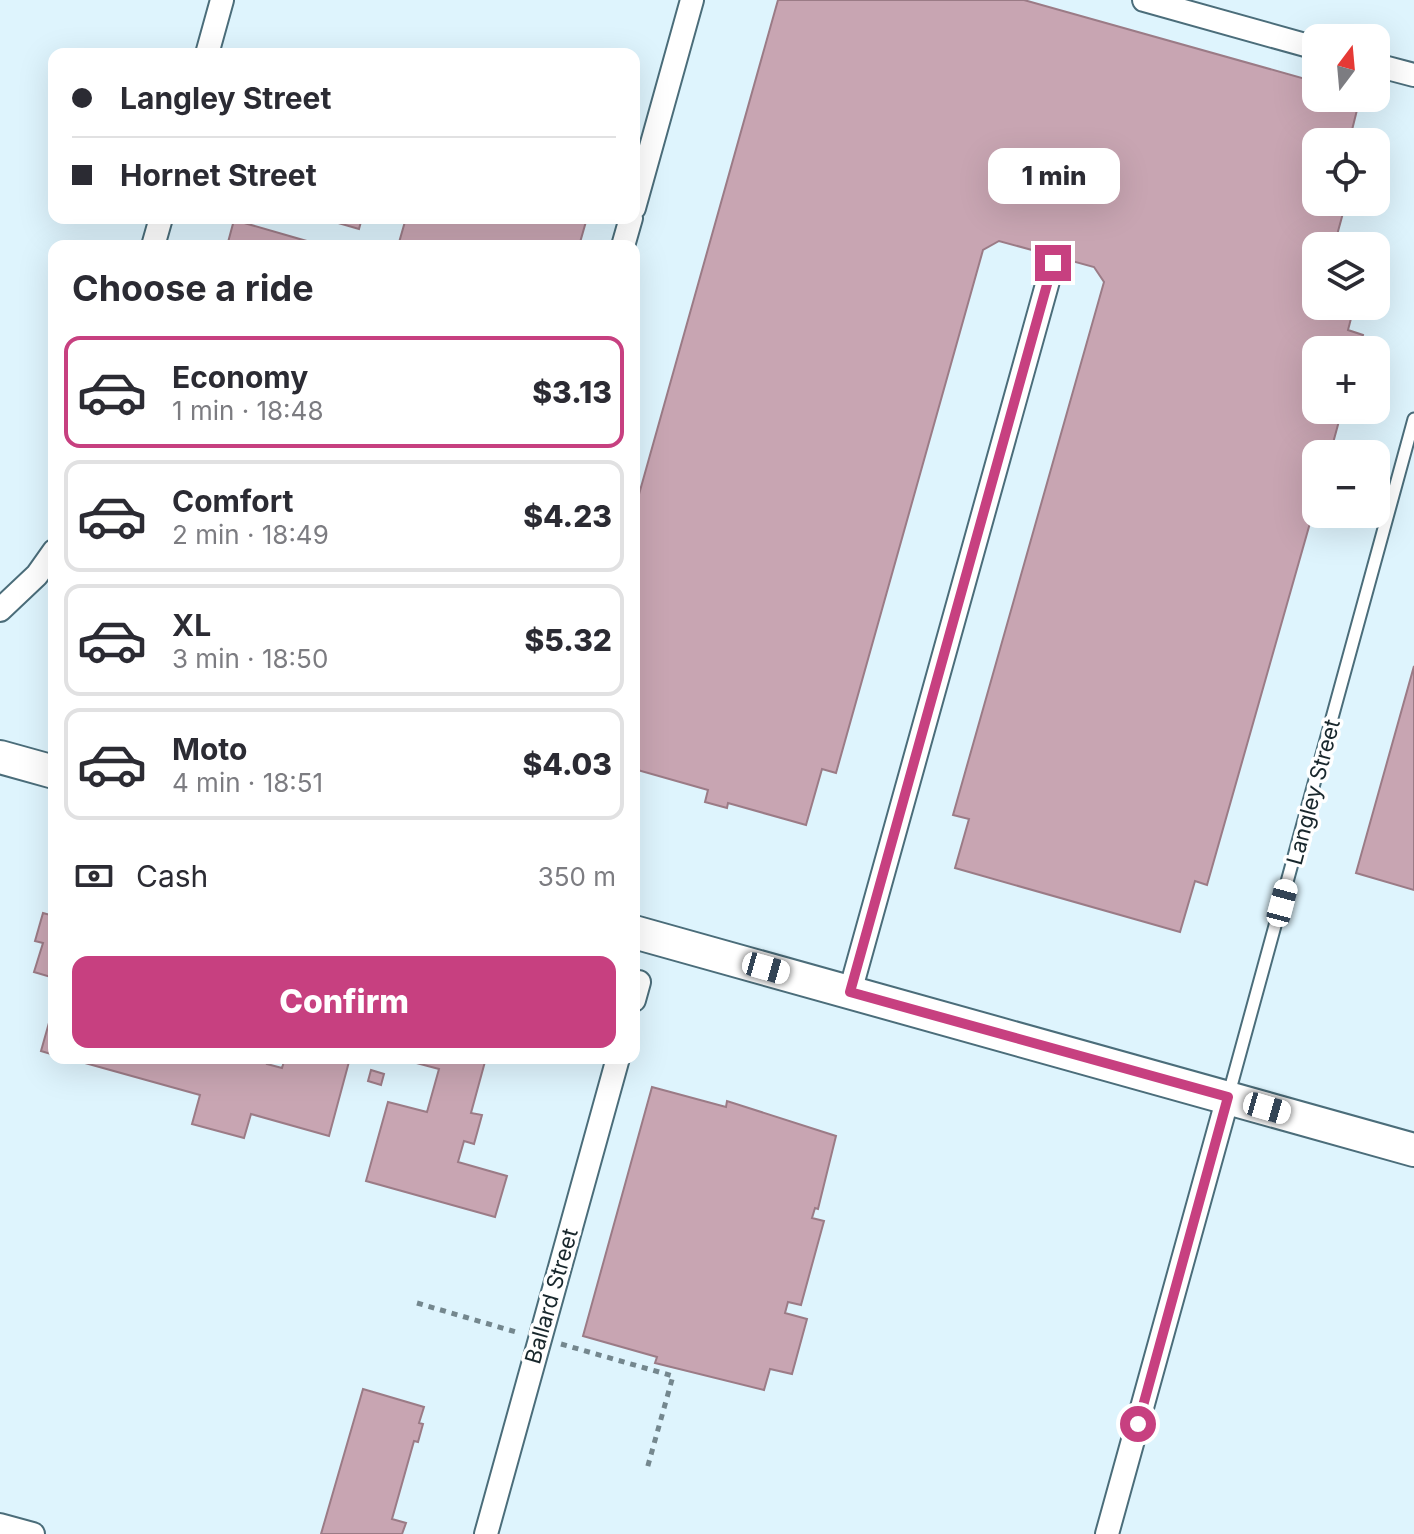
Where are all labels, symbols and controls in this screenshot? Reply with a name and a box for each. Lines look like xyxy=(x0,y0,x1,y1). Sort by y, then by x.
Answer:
north arrow xyxy=(1302,24,1390,112)
map controls xyxy=(1302,24,1390,528)
text: Langley Street xyxy=(120,80,331,116)
button: locate xyxy=(1302,128,1390,216)
callout: 1 min xyxy=(987,147,1119,203)
text: Hornet Street xyxy=(120,157,317,193)
text: 1 min xyxy=(1021,160,1087,191)
button: layers xyxy=(1302,232,1390,320)
route end xyxy=(1035,245,1071,281)
text: Choose a ride xyxy=(72,266,314,310)
button: + xyxy=(1302,336,1390,424)
icon: car xyxy=(76,356,148,428)
text: Economy xyxy=(172,359,308,395)
text: $3.13 xyxy=(532,374,612,410)
text: 1 min · 18:48 xyxy=(172,395,323,426)
button: − xyxy=(1302,440,1390,528)
icon: car xyxy=(76,480,148,552)
text: Comfort xyxy=(172,483,293,519)
text: $4.23 xyxy=(523,498,612,534)
text: 2 min · 18:49 xyxy=(172,519,329,550)
icon: car xyxy=(76,604,148,676)
text: XL xyxy=(172,607,211,643)
text: $5.32 xyxy=(525,622,612,658)
text: 3 min · 18:50 xyxy=(172,643,328,674)
street label: Langley Street xyxy=(1281,716,1345,868)
icon: car xyxy=(76,728,148,800)
text: Moto xyxy=(172,731,247,767)
text: $4.03 xyxy=(522,746,612,782)
text: 4 min · 18:51 xyxy=(172,767,323,798)
icon: cash xyxy=(72,854,116,898)
text: Cash xyxy=(136,858,208,894)
text: 350 m xyxy=(538,861,616,892)
car xyxy=(1264,877,1300,929)
car xyxy=(740,950,792,986)
button: Confirm xyxy=(72,956,616,1048)
car xyxy=(1241,1090,1293,1126)
street label: Ballard Street xyxy=(519,1225,583,1367)
route start xyxy=(1120,1406,1156,1442)

